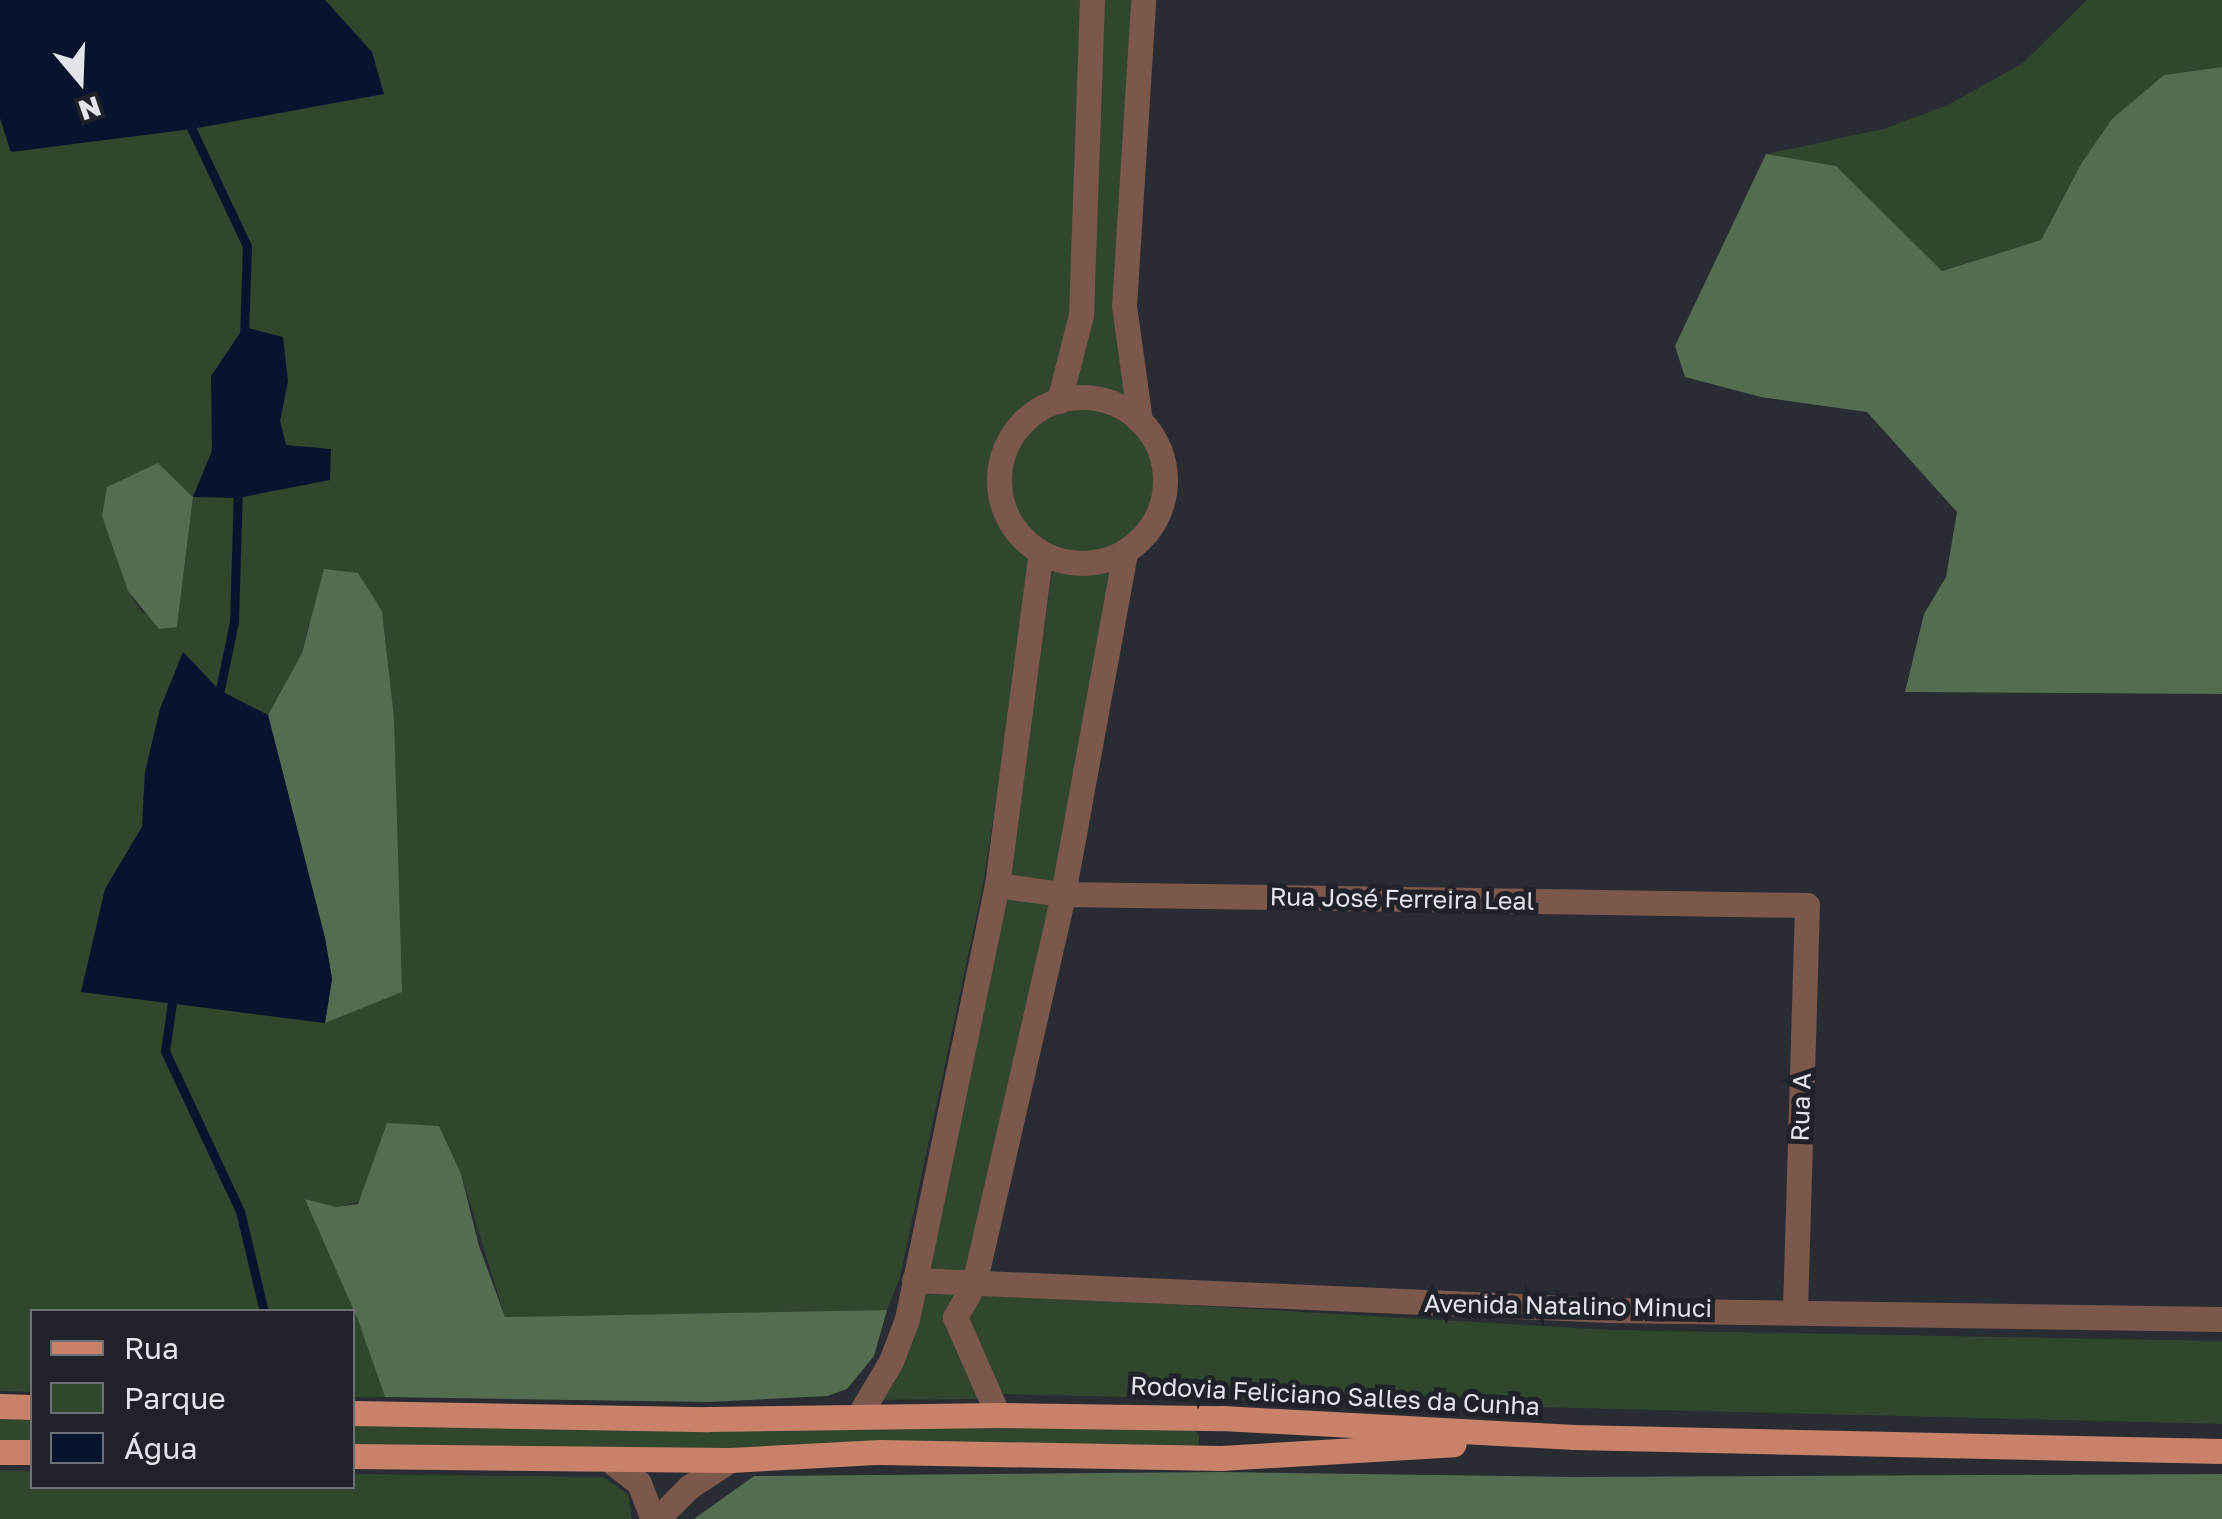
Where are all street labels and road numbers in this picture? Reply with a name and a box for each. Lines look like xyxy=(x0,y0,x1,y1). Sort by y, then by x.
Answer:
street label: Rua José Ferreira Leal xyxy=(1269,882,1535,916)
street label: Rua A xyxy=(1785,1072,1817,1142)
street label: Avenida Natalino Minuci xyxy=(1424,1288,1712,1324)
street label: Rodovia Feliciano Salles da Cunha xyxy=(1129,1370,1541,1422)

